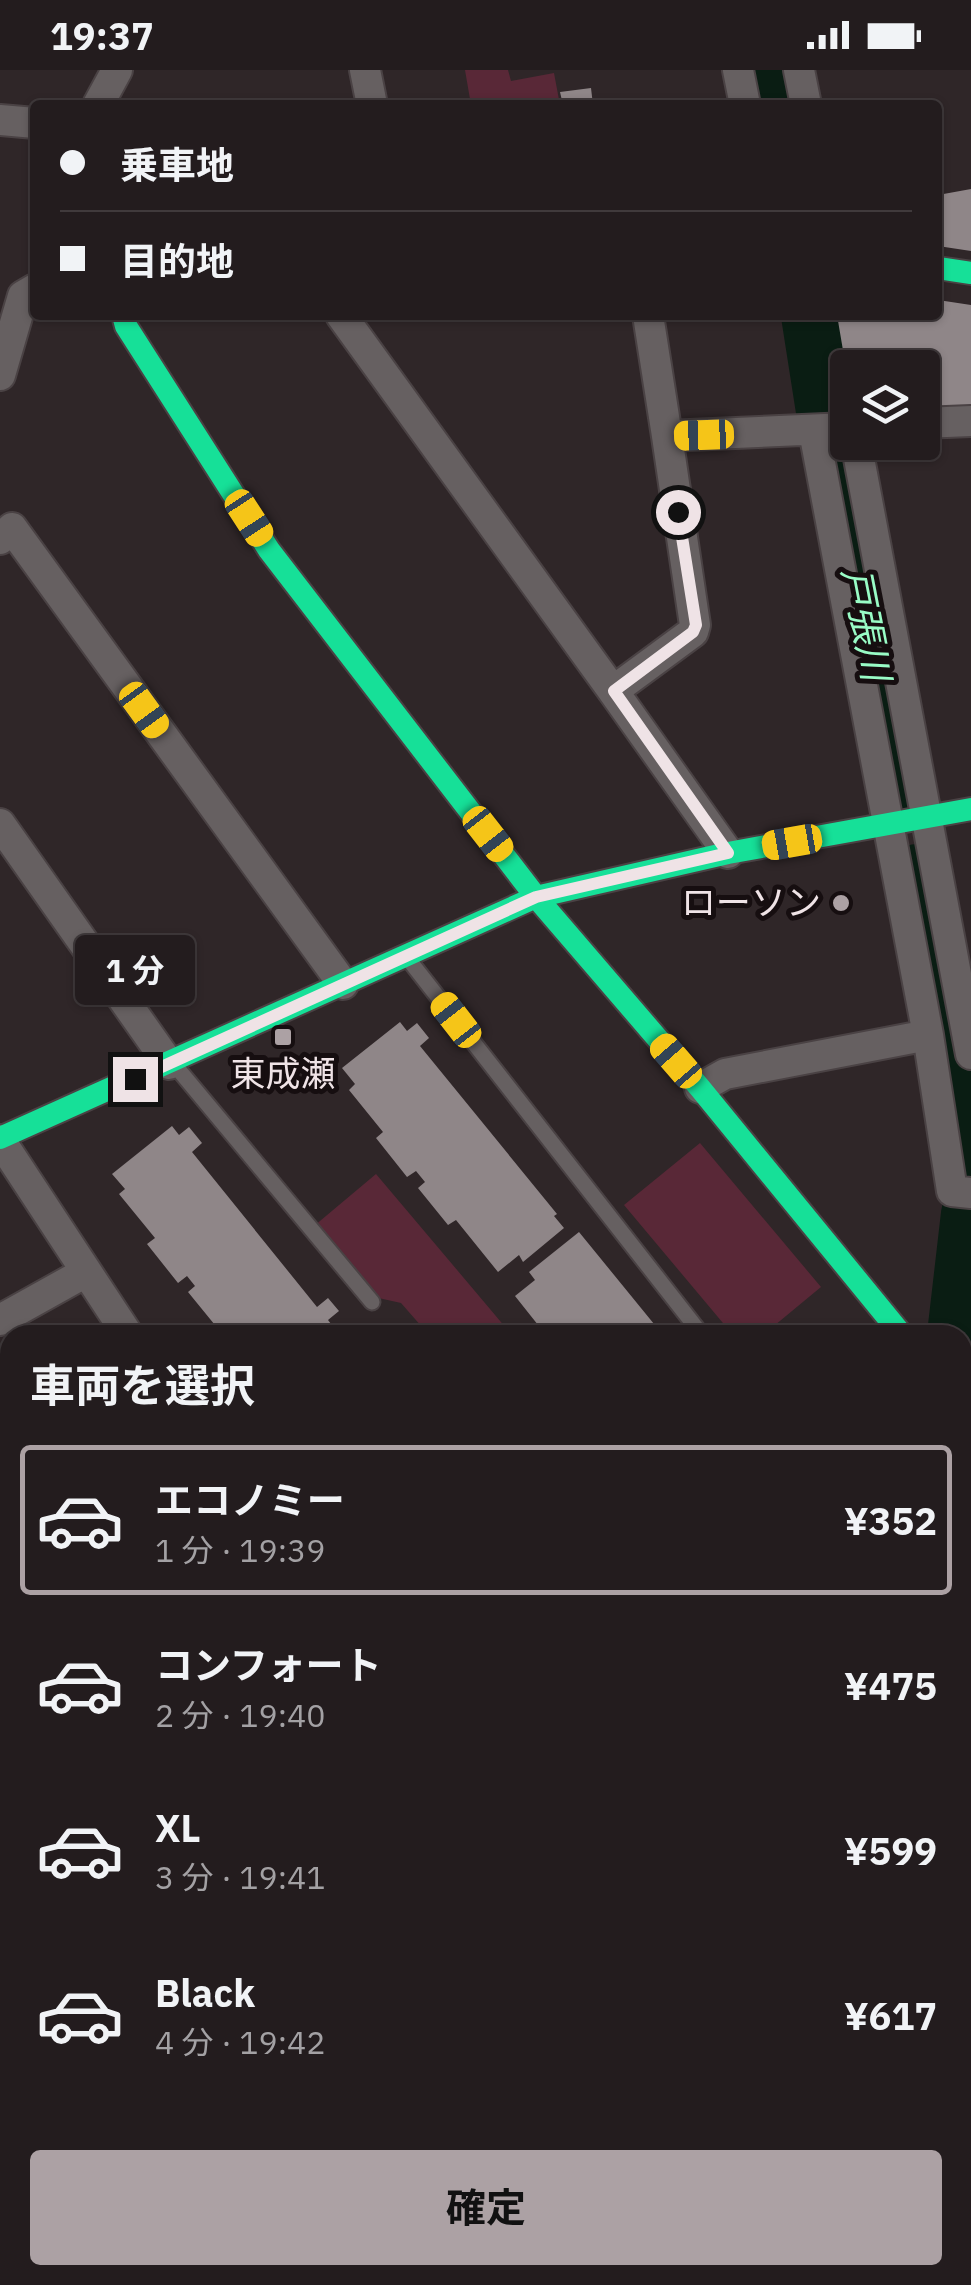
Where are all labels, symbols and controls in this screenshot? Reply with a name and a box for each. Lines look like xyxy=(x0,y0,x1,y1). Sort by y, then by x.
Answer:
text: 19:37 xyxy=(50,11,154,60)
text: 乗車地 xyxy=(120,140,234,189)
text: 目的地 xyxy=(120,236,234,285)
map controls xyxy=(830,350,940,460)
button: layers xyxy=(830,350,940,460)
car xyxy=(673,419,735,451)
car xyxy=(220,485,278,551)
route start xyxy=(656,490,701,535)
water label: 戸張川 xyxy=(833,563,903,688)
car xyxy=(114,677,174,743)
car xyxy=(458,801,518,867)
car xyxy=(760,822,824,862)
place label: ローソン xyxy=(681,879,821,925)
marker: ローソン xyxy=(830,892,852,914)
callout: 1 分 xyxy=(75,934,195,1004)
text: 1 分 xyxy=(106,949,164,991)
car xyxy=(426,987,486,1053)
marker: 東成瀬 xyxy=(272,1026,294,1048)
car xyxy=(645,1029,707,1093)
place label: 東成瀬 xyxy=(230,1050,336,1096)
route end xyxy=(113,1057,158,1102)
text: 車両を選択 xyxy=(30,1356,255,1414)
icon: car xyxy=(35,1475,125,1565)
text: エコノミー xyxy=(155,1475,345,1524)
text: ¥352 xyxy=(844,1496,937,1545)
text: 1 分 · 19:39 xyxy=(155,1529,325,1571)
icon: car xyxy=(35,1640,125,1730)
text: コンフォート xyxy=(155,1640,382,1689)
text: ¥475 xyxy=(844,1661,937,1710)
text: 2 分 · 19:40 xyxy=(155,1694,325,1736)
text: XL xyxy=(155,1803,201,1852)
icon: car xyxy=(35,1805,125,1895)
text: ¥599 xyxy=(844,1826,937,1875)
text: 3 分 · 19:41 xyxy=(155,1856,325,1898)
text: Black xyxy=(155,1968,255,2017)
icon: car xyxy=(35,1970,125,2060)
text: ¥617 xyxy=(844,1991,937,2040)
text: 4 分 · 19:42 xyxy=(155,2021,325,2063)
button: 確定 xyxy=(30,2150,942,2265)

